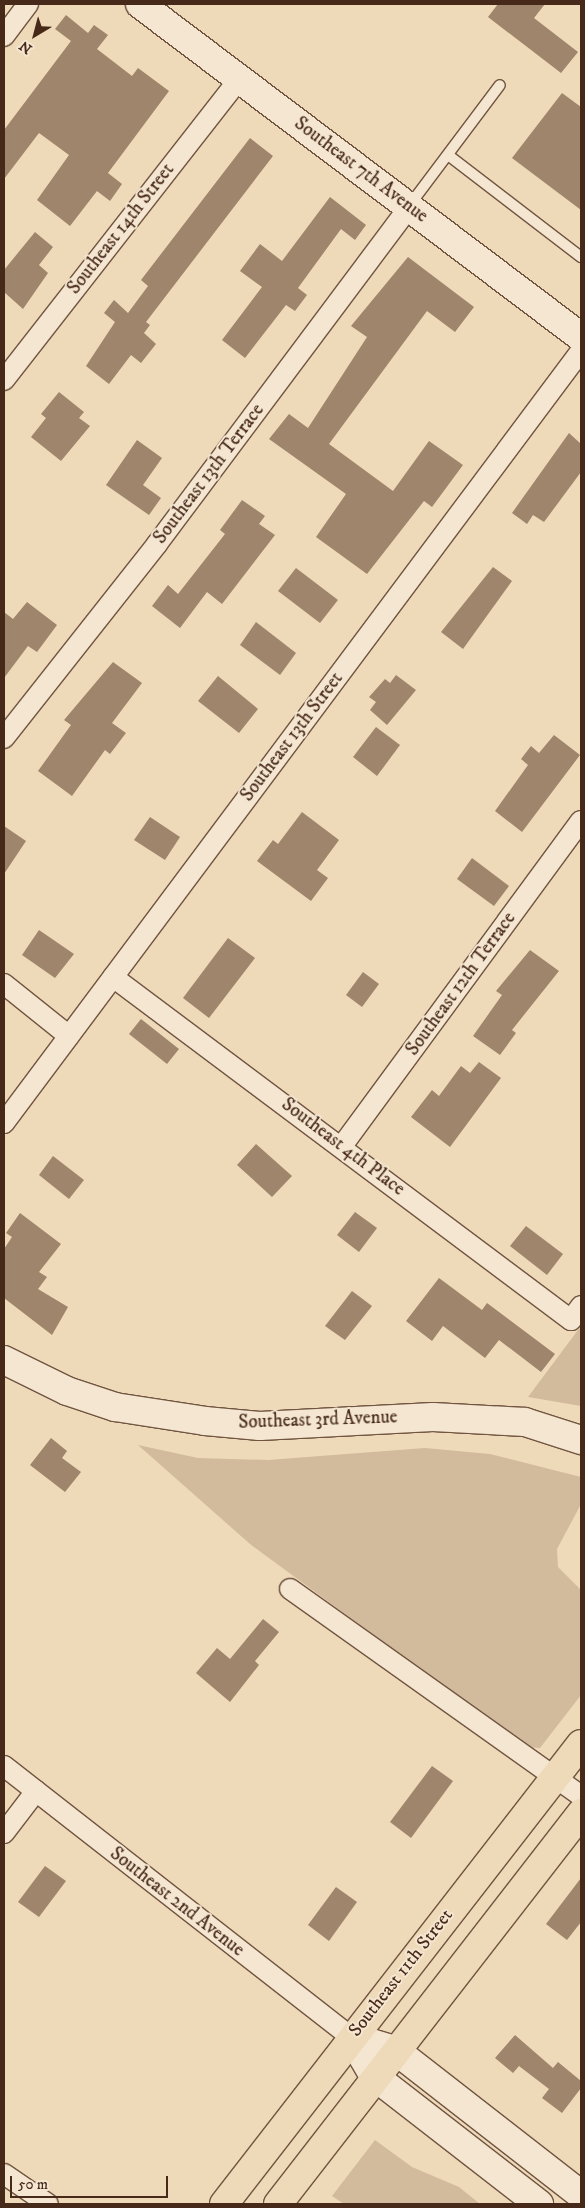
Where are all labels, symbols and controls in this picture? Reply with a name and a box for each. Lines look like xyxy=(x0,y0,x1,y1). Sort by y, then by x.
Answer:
north arrow xyxy=(10,10,60,60)
text: N xyxy=(16,36,36,58)
street label: Southeast 7th Avenue xyxy=(290,112,432,228)
street label: Southeast 14th Street xyxy=(63,159,179,299)
street label: Southeast 13th Terrace xyxy=(149,399,269,549)
street label: Southeast 13th Street xyxy=(236,668,348,806)
street label: Southeast 12th Terrace xyxy=(401,908,521,1060)
street label: Southeast 4th Place xyxy=(277,1093,409,1201)
street label: Southeast 3rd Avenue xyxy=(238,1406,398,1434)
street label: Southeast 2nd Avenue xyxy=(105,1842,249,1962)
street label: Southeast 11th Street xyxy=(344,1905,458,2041)
scale bar xyxy=(12,2166,170,2198)
text: 50 m xyxy=(18,2175,48,2194)

